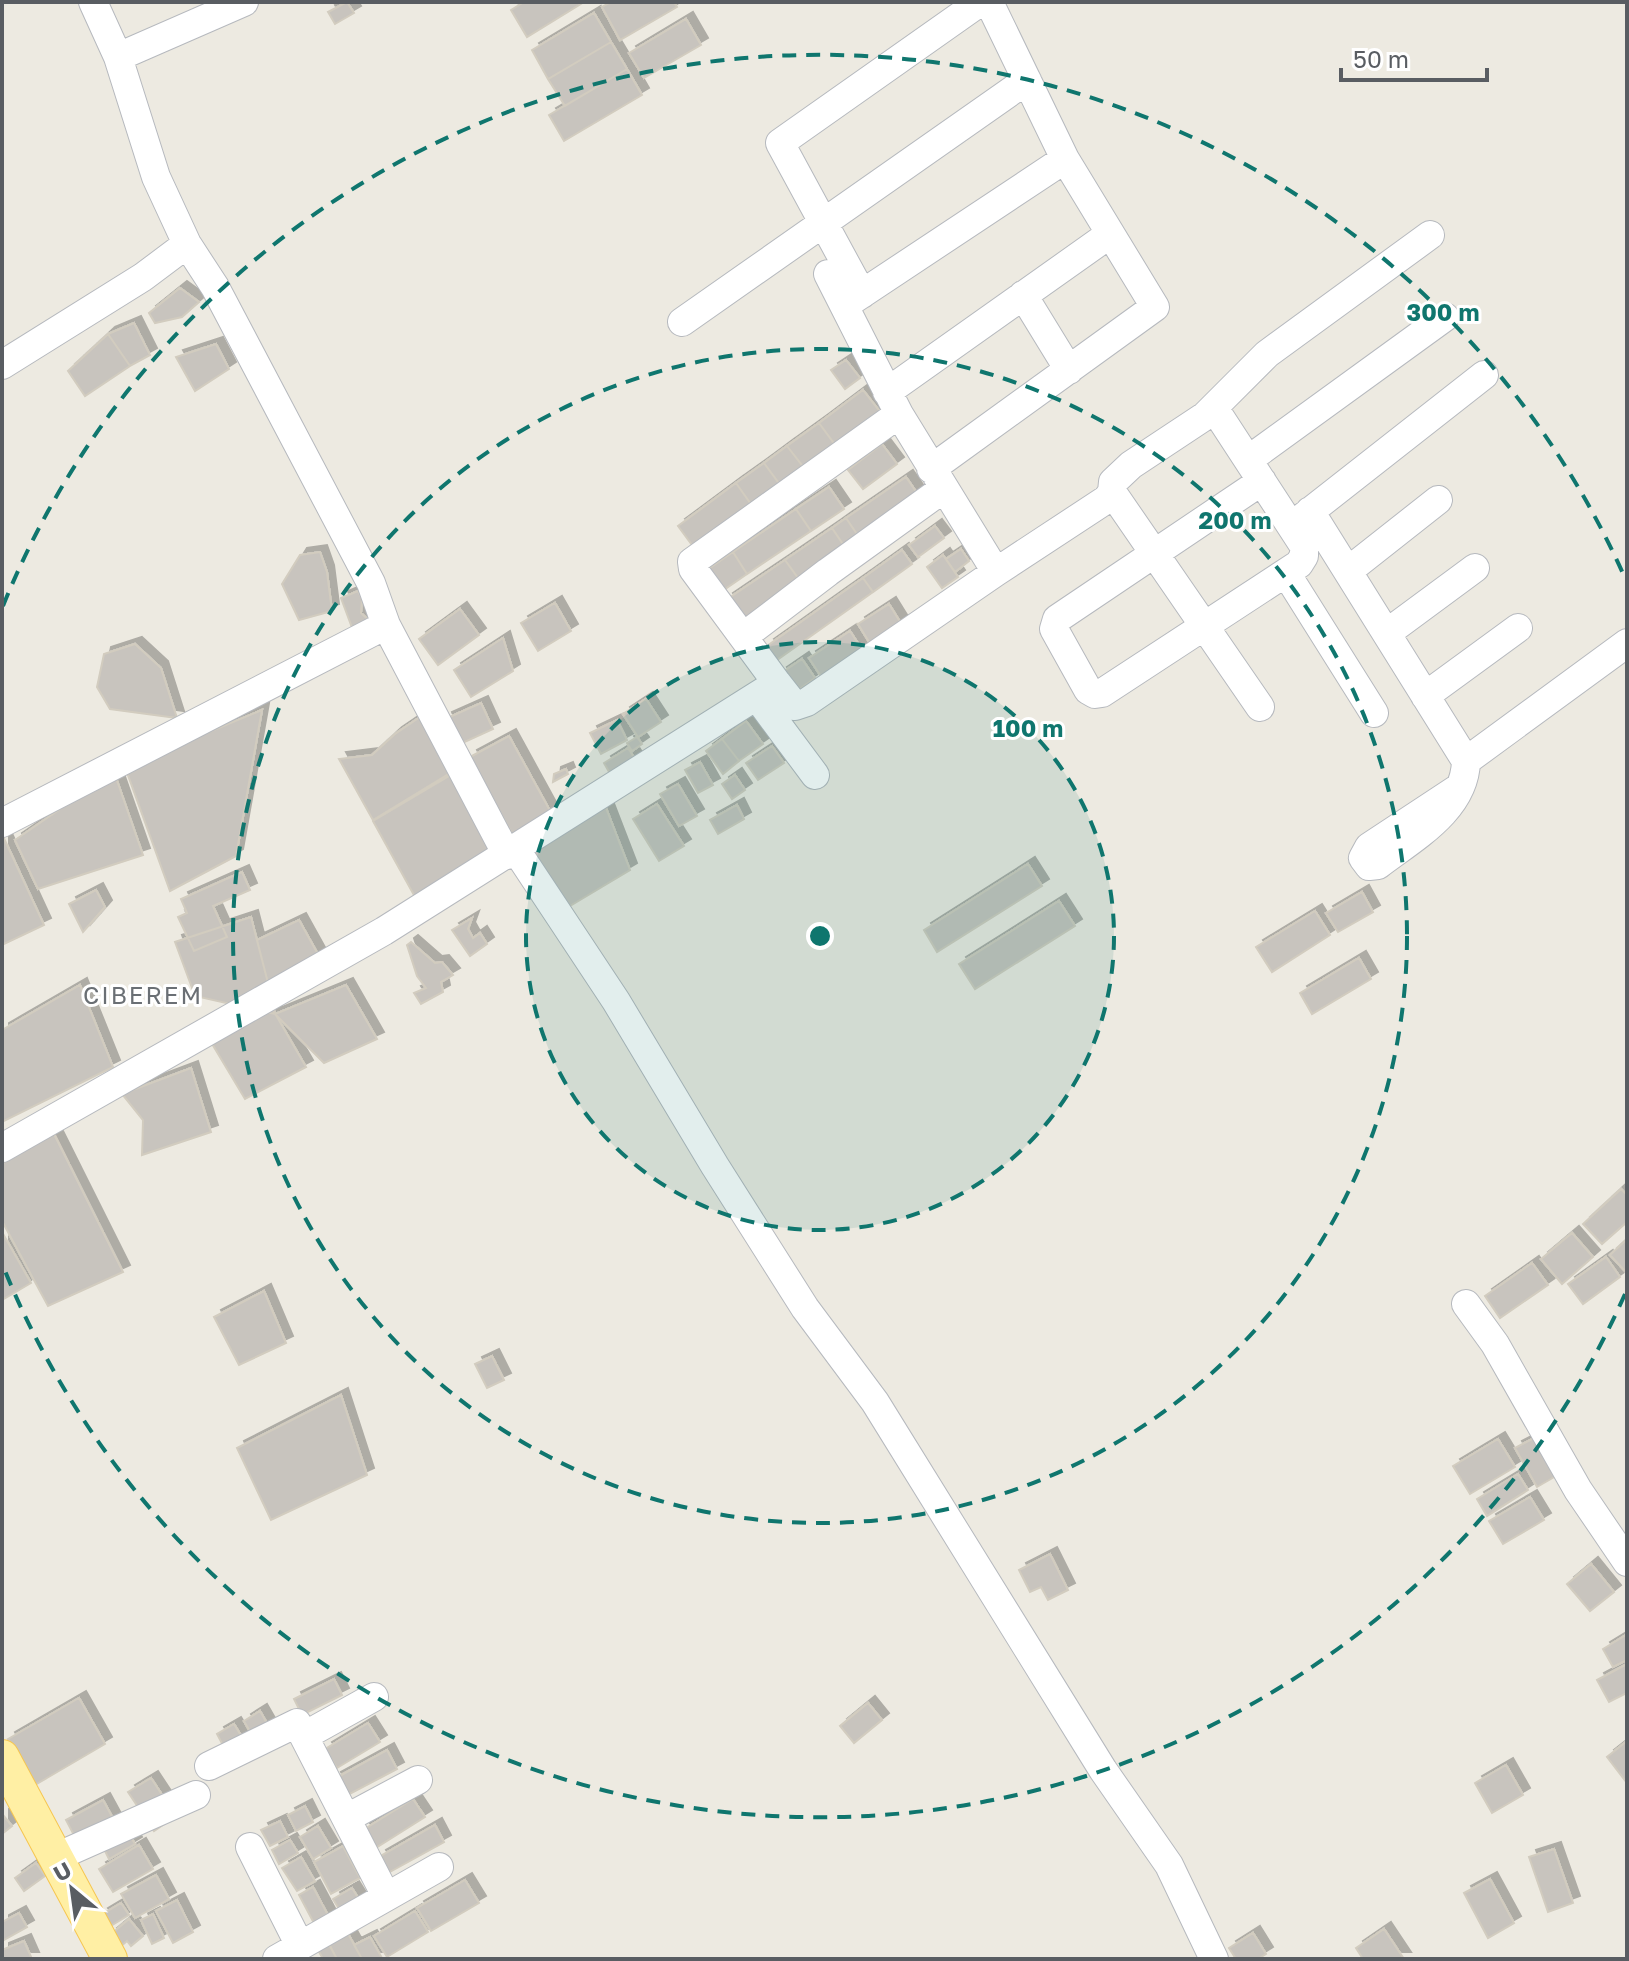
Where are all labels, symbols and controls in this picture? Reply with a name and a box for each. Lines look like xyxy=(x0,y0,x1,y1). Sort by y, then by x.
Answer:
scale bar xyxy=(1341,32,1487,82)
text: 50 m xyxy=(1353,44,1409,73)
text: 300 m xyxy=(1407,297,1479,326)
text: 200 m xyxy=(1199,505,1271,534)
text: 100 m xyxy=(993,713,1063,742)
centre of rings xyxy=(806,922,834,950)
district label: CIBEREM xyxy=(83,980,203,1009)
north arrow xyxy=(32,1849,112,1929)
text: U xyxy=(48,1855,76,1887)

